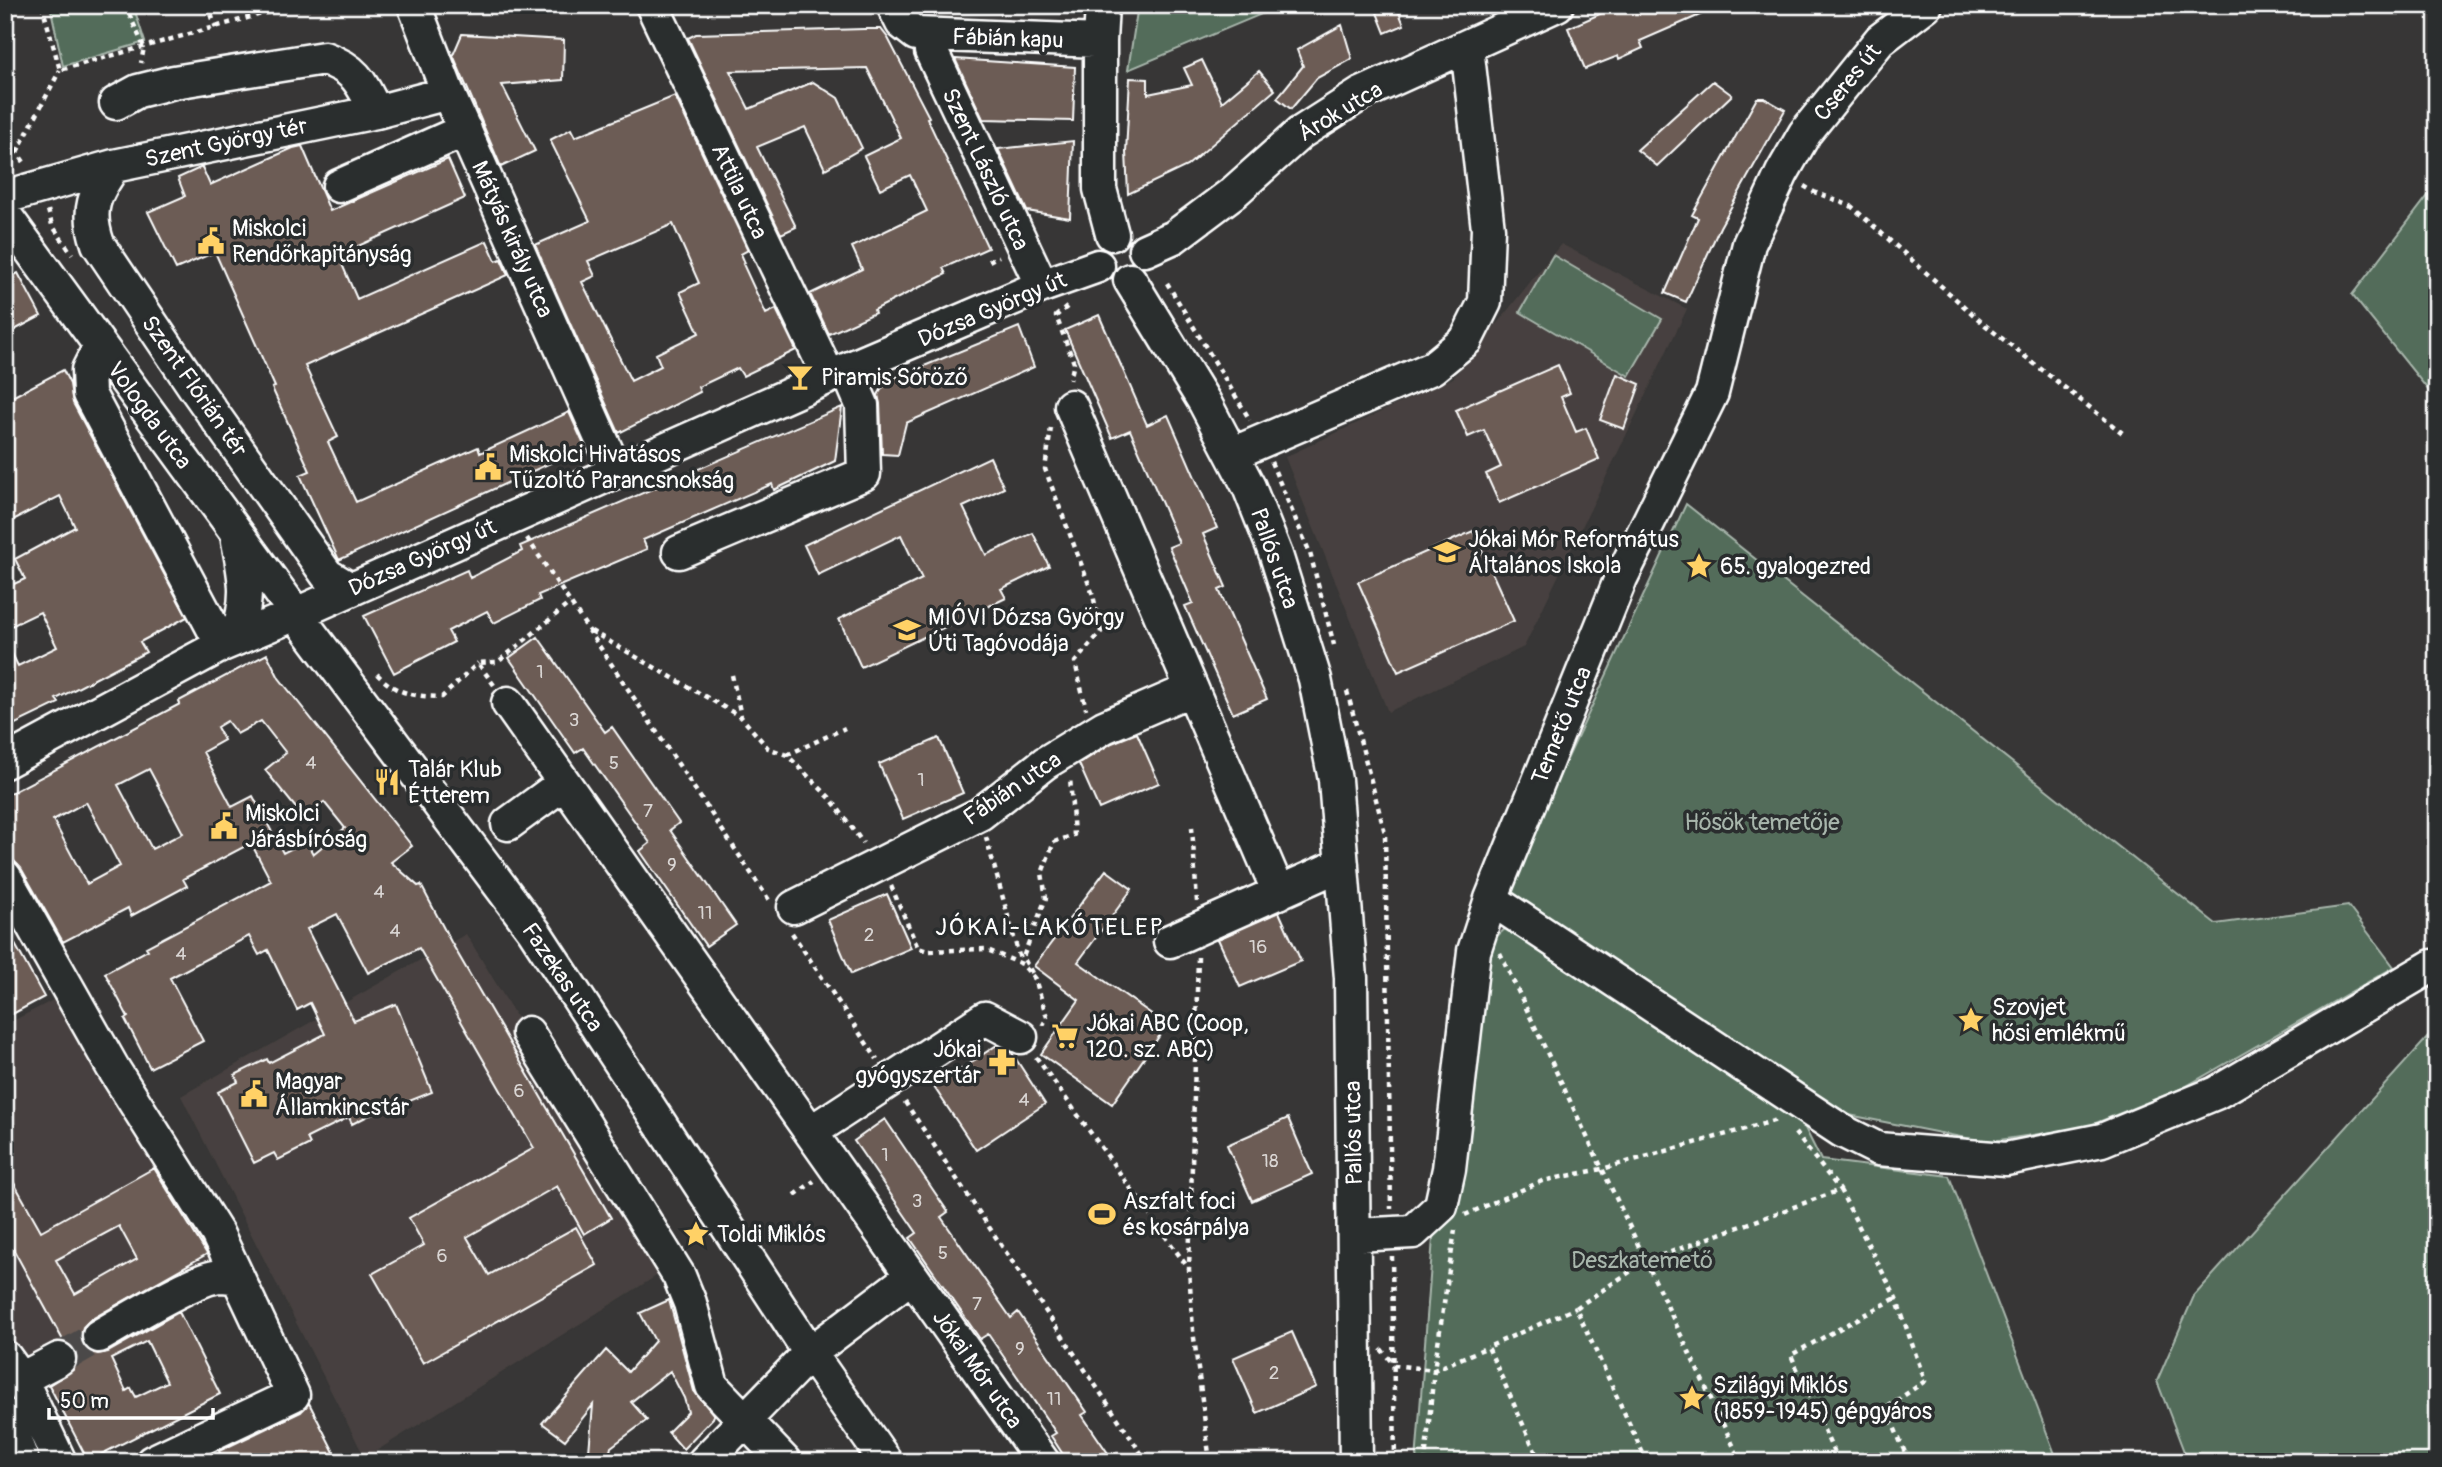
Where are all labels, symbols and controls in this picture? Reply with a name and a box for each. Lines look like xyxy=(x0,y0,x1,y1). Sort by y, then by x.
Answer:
street label: Fábián kapu xyxy=(952,22,1064,55)
street label: Cseres út xyxy=(1807,37,1888,127)
street label: Árok utca xyxy=(1293,75,1388,148)
street label: Szent László utca xyxy=(935,84,1036,255)
street label: Szent György tér xyxy=(142,111,310,174)
street label: Attila utca xyxy=(705,139,774,244)
street label: Mátyás király utca xyxy=(465,156,560,322)
place label: Miskolci Rendőrkapitányság xyxy=(232,214,412,269)
public building icon: Miskolci Rendőrkapitányság xyxy=(196,226,226,256)
street label: Dózsa György út xyxy=(914,265,1071,354)
street label: Szent Flórián tér xyxy=(135,310,254,463)
street label: Vologda utca xyxy=(101,356,198,475)
bar icon: Piramis Söröző xyxy=(785,362,815,392)
place label: Piramis Söröző xyxy=(821,363,968,392)
place label: Miskolci Hivatásos Tűzoltó Parancsnokság xyxy=(509,440,734,495)
public building icon: Miskolci Hivatásos Tűzoltó Parancsnokság xyxy=(473,452,503,482)
street label: Pallós utca xyxy=(1244,504,1305,612)
street label: Dózsa György út xyxy=(344,512,501,603)
place label: Jókai Mór Református Általános Iskola xyxy=(1468,525,1679,580)
school or university icon: Jókai Mór Református Általános Iskola xyxy=(1432,537,1462,567)
place icon: 65. gyalogezred xyxy=(1684,551,1714,581)
place label: 65. gyalogezred xyxy=(1720,552,1871,581)
place label: MIÓVI Dózsa György Úti Tagóvodája xyxy=(928,602,1124,658)
school or university icon: MIÓVI Dózsa György Úti Tagóvodája xyxy=(892,615,922,645)
house number: 1 xyxy=(536,660,544,684)
street label: Temető utca xyxy=(1525,662,1598,788)
house number: 3 xyxy=(569,708,579,732)
street label: Fábián utca xyxy=(958,745,1067,832)
house number: 4 xyxy=(305,751,317,775)
house number: 5 xyxy=(609,751,619,775)
place label: Talár Klub Étterem xyxy=(408,755,502,810)
restaurant icon: Talár Klub Étterem xyxy=(372,767,402,797)
house number: 1 xyxy=(917,768,925,792)
place label: Miskolci Járásbíróság xyxy=(245,799,367,854)
house number: 7 xyxy=(643,799,653,823)
park label: Hősök temetője xyxy=(1684,808,1840,837)
public building icon: Miskolci Járásbíróság xyxy=(209,811,239,841)
house number: 9 xyxy=(667,853,677,877)
house number: 4 xyxy=(373,880,385,904)
house number: 11 xyxy=(698,901,712,925)
district label: JÓKAI-LAKÓTELEP xyxy=(935,912,1165,942)
street label: Fazekas utca xyxy=(516,917,610,1037)
house number: 4 xyxy=(389,919,401,943)
house number: 2 xyxy=(864,923,874,947)
house number: 16 xyxy=(1249,935,1267,959)
house number: 4 xyxy=(175,942,187,966)
place label: Szovjet hősi emlékmű xyxy=(1992,993,2126,1048)
place icon: Szovjet hősi emlékmű xyxy=(1956,1005,1986,1035)
place label: Jókai ABC (Coop, 120. sz. ABC) xyxy=(1086,1009,1249,1064)
supermarket icon: Jókai ABC (Coop, 120. sz. ABC) xyxy=(1050,1021,1080,1051)
place label: Jókai gyógyszertár xyxy=(856,1035,981,1090)
pharmacy icon: Jókai gyógyszertár xyxy=(987,1047,1017,1077)
place label: Magyar Államkincstár xyxy=(275,1067,409,1122)
public building icon: Magyar Államkincstár xyxy=(239,1079,269,1109)
house number: 6 xyxy=(513,1079,525,1103)
street label: Pallós utca xyxy=(1338,1080,1369,1185)
house number: 4 xyxy=(1018,1088,1030,1112)
house number: 1 xyxy=(881,1143,889,1167)
house number: 18 xyxy=(1261,1149,1279,1173)
place label: Aszfalt foci és kosárpálya xyxy=(1123,1187,1249,1242)
house number: 3 xyxy=(912,1189,922,1213)
sports icon: Aszfalt foci és kosárpálya xyxy=(1087,1199,1117,1229)
place icon: Toldi Miklós xyxy=(681,1219,711,1249)
place label: Toldi Miklós xyxy=(717,1220,826,1249)
house number: 5 xyxy=(938,1241,948,1265)
house number: 6 xyxy=(436,1244,448,1268)
park label: Deszkatemető xyxy=(1571,1246,1713,1275)
house number: 7 xyxy=(972,1292,982,1316)
street label: Jókai Mór utca xyxy=(926,1304,1029,1434)
house number: 9 xyxy=(1015,1337,1025,1361)
house number: 2 xyxy=(1269,1361,1279,1385)
place label: Szilágyi Miklós (1859-1945) gépgyáros xyxy=(1713,1371,1932,1426)
scale bar xyxy=(49,1376,214,1420)
place icon: Szilágyi Miklós (1859-1945) gépgyáros xyxy=(1677,1383,1707,1413)
house number: 11 xyxy=(1047,1387,1061,1411)
text: 50 m xyxy=(60,1388,109,1415)

